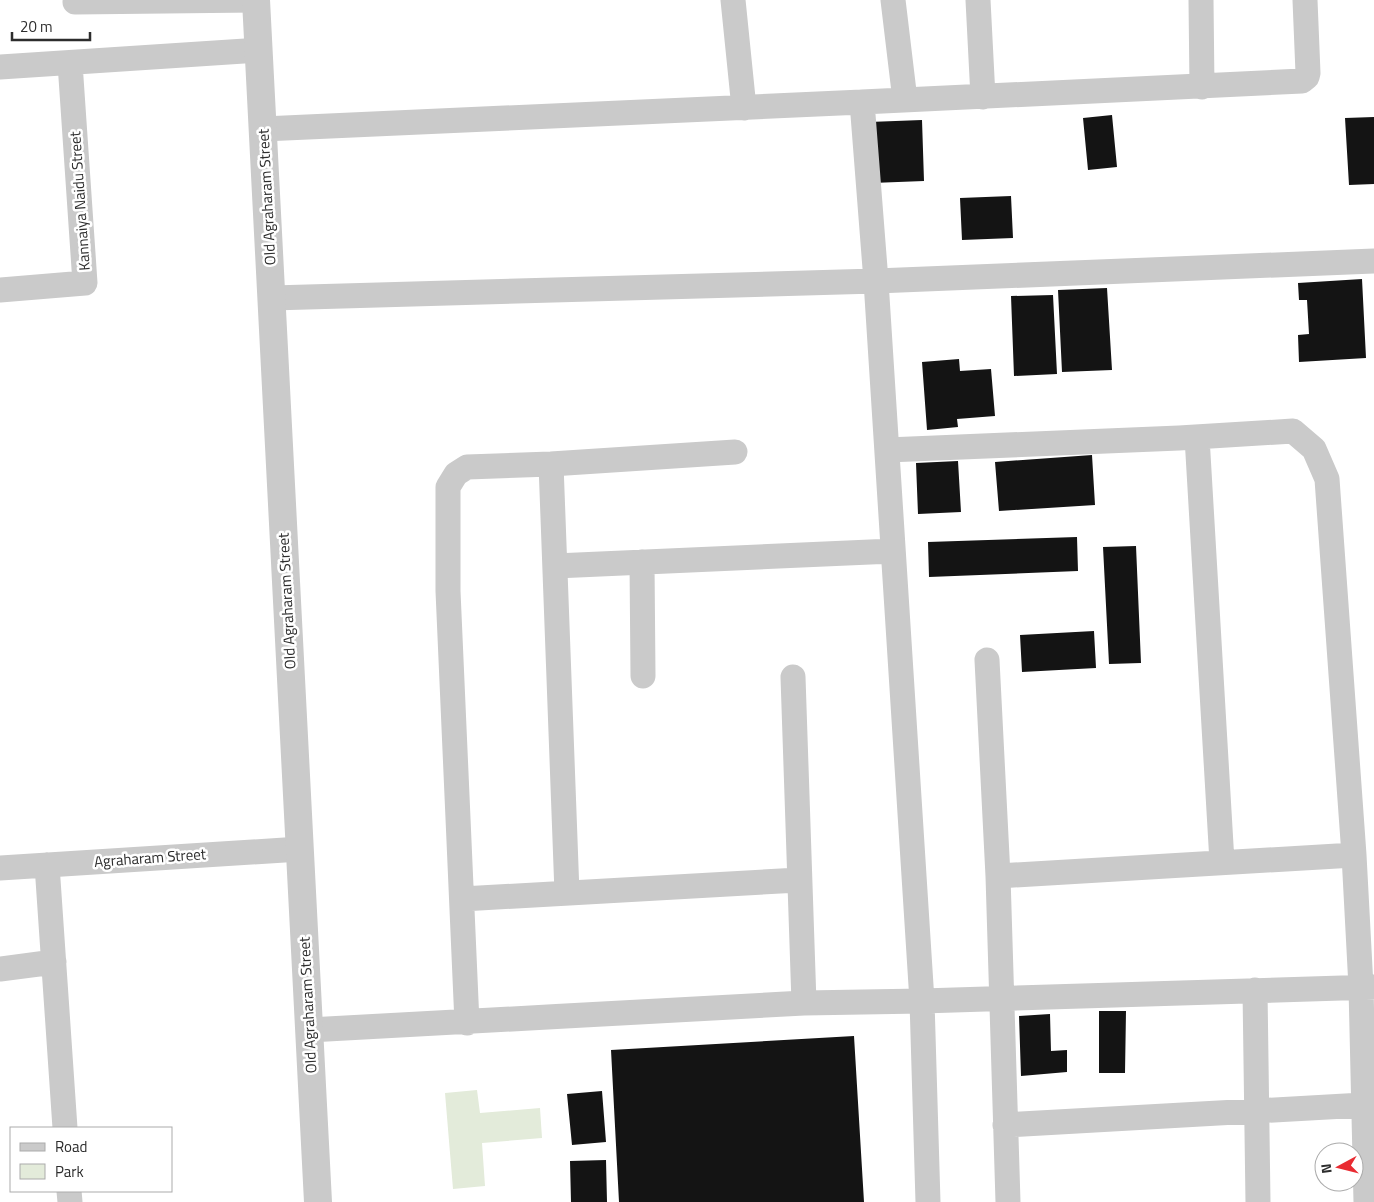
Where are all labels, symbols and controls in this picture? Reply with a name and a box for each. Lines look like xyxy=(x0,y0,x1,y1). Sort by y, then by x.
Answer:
scale bar xyxy=(12,10,90,42)
text: 20 m xyxy=(20,15,53,38)
street label: Old Agraharam Street xyxy=(251,127,282,266)
street label: Kannaiya Naidu Street xyxy=(63,130,96,272)
street label: Old Agraharam Street xyxy=(271,531,302,670)
street label: Agraharam Street xyxy=(93,842,207,873)
street label: Old Agraharam Street xyxy=(292,935,323,1074)
legend xyxy=(10,1127,172,1192)
text: Road xyxy=(55,1135,87,1158)
north arrow xyxy=(1314,1142,1364,1192)
text: Park xyxy=(55,1160,84,1183)
text: N xyxy=(1315,1163,1337,1175)

